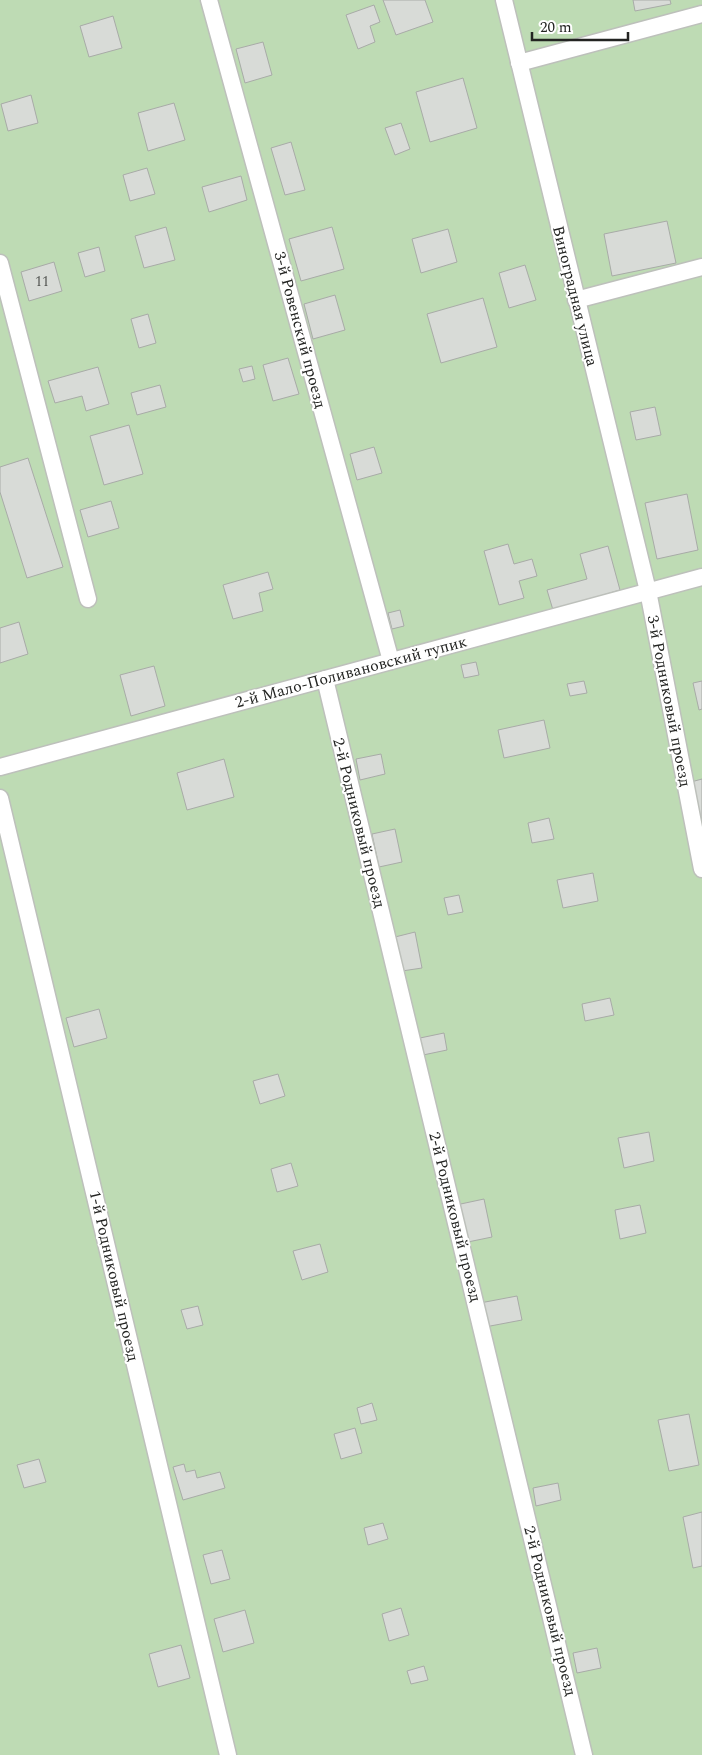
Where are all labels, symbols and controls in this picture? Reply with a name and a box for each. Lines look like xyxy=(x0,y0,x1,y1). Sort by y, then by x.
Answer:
scale bar xyxy=(532,10,628,42)
text: 20 m xyxy=(540,16,572,39)
street label: Виноградная улица xyxy=(546,223,604,369)
street label: 3-й Ровенский проезд xyxy=(268,249,332,411)
house number: 11 xyxy=(35,271,49,292)
street label: 3-й Родниковый проезд xyxy=(641,613,697,789)
street label: 2-й Мало-Поливановский тупик xyxy=(232,629,470,715)
street label: 2-й Родниковый проезд xyxy=(326,735,392,911)
street label: 2-й Родниковый проезд xyxy=(422,1129,488,1305)
street label: 1-й Родниковый проезд xyxy=(83,1188,145,1364)
street label: 2-й Родниковый проезд xyxy=(517,1523,583,1699)

